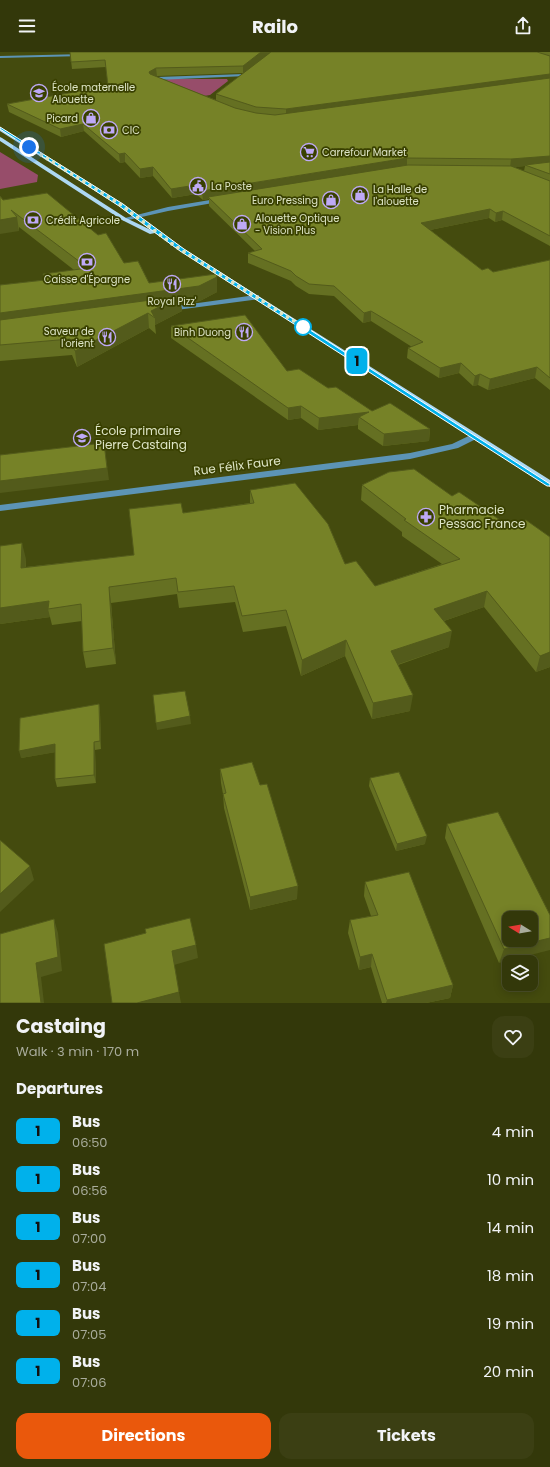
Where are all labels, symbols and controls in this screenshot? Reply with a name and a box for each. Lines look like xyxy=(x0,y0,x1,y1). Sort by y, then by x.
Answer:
text: Railo xyxy=(252,14,298,39)
icon: menu xyxy=(16,15,38,37)
icon: share xyxy=(512,15,534,37)
place label: École maternelle Alouette xyxy=(52,80,135,107)
school or university icon: École maternelle Alouette xyxy=(29,83,49,103)
shop icon: Picard xyxy=(81,108,101,128)
place label: Picard xyxy=(46,111,78,126)
bank icon: CIC xyxy=(99,120,119,140)
place label: CIC xyxy=(122,123,140,138)
your location xyxy=(19,137,39,157)
supermarket icon: Carrefour Market xyxy=(299,142,319,162)
place label: Carrefour Market xyxy=(322,145,407,160)
public building icon: La Poste xyxy=(188,176,208,196)
place label: La Poste xyxy=(211,179,252,194)
place label: La Halle de l'alouette xyxy=(373,182,427,209)
shop icon: La Halle de l'alouette xyxy=(350,185,370,205)
shop icon: Euro Pressing xyxy=(321,190,341,210)
place label: Euro Pressing xyxy=(252,193,318,208)
bank icon: Crédit Agricole xyxy=(23,210,43,230)
place label: Alouette Optique - Vision Plus xyxy=(255,211,339,238)
place label: Crédit Agricole xyxy=(46,213,120,228)
shop icon: Alouette Optique - Vision Plus xyxy=(232,214,252,234)
bank icon: Caisse d'Épargne xyxy=(77,252,97,272)
place label: Caisse d'Épargne xyxy=(44,272,130,287)
restaurant icon: Royal Pizz' xyxy=(162,274,182,294)
place label: Royal Pizz' xyxy=(148,294,197,309)
unlabelled marker xyxy=(294,318,312,336)
restaurant icon: Binh Duong xyxy=(234,322,254,342)
place label: Saveur de l'orient xyxy=(44,324,94,351)
place label: Binh Duong xyxy=(174,325,231,340)
restaurant icon: Saveur de l'orient xyxy=(97,327,117,347)
line badge: 1 xyxy=(344,348,370,374)
text: 1 xyxy=(354,351,360,371)
place label: École primaire Pierre Castaing xyxy=(95,422,187,453)
school or university icon: École primaire Pierre Castaing xyxy=(72,428,92,448)
street label: Rue Félix Faure xyxy=(192,452,282,479)
place label: Pharmacie Pessac France xyxy=(439,501,526,532)
pharmacy icon: Pharmacie Pessac France xyxy=(416,507,436,527)
north arrow xyxy=(502,911,538,947)
map controls xyxy=(502,911,538,991)
button: layers xyxy=(502,955,538,991)
text: Castaing xyxy=(16,1013,106,1040)
button: heart xyxy=(492,1016,534,1058)
text: Walk · 3 min · 170 m xyxy=(16,1042,139,1061)
text: Departures xyxy=(16,1078,103,1099)
text: Bus xyxy=(72,1111,100,1132)
text: 1 xyxy=(35,1121,41,1141)
text: 4 min xyxy=(492,1121,534,1142)
text: 06:50 xyxy=(72,1133,108,1152)
text: Bus xyxy=(72,1159,100,1180)
text: 1 xyxy=(35,1169,41,1189)
text: 10 min xyxy=(487,1169,534,1190)
text: 06:56 xyxy=(72,1181,108,1200)
text: Bus xyxy=(72,1207,100,1228)
text: 1 xyxy=(35,1217,41,1237)
text: 14 min xyxy=(487,1217,534,1238)
text: 07:00 xyxy=(72,1229,106,1248)
text: Bus xyxy=(72,1255,100,1276)
text: 1 xyxy=(35,1265,41,1285)
text: 18 min xyxy=(487,1265,534,1286)
text: 07:04 xyxy=(72,1277,106,1296)
text: Bus xyxy=(72,1303,100,1324)
text: 1 xyxy=(35,1313,41,1333)
text: 19 min xyxy=(487,1313,534,1334)
text: 07:05 xyxy=(72,1325,106,1344)
text: Bus xyxy=(72,1351,100,1372)
text: 1 xyxy=(35,1361,41,1381)
text: 20 min xyxy=(483,1361,534,1382)
text: 07:06 xyxy=(72,1373,106,1392)
button: Directions xyxy=(16,1413,271,1459)
button: Tickets xyxy=(279,1413,534,1459)

